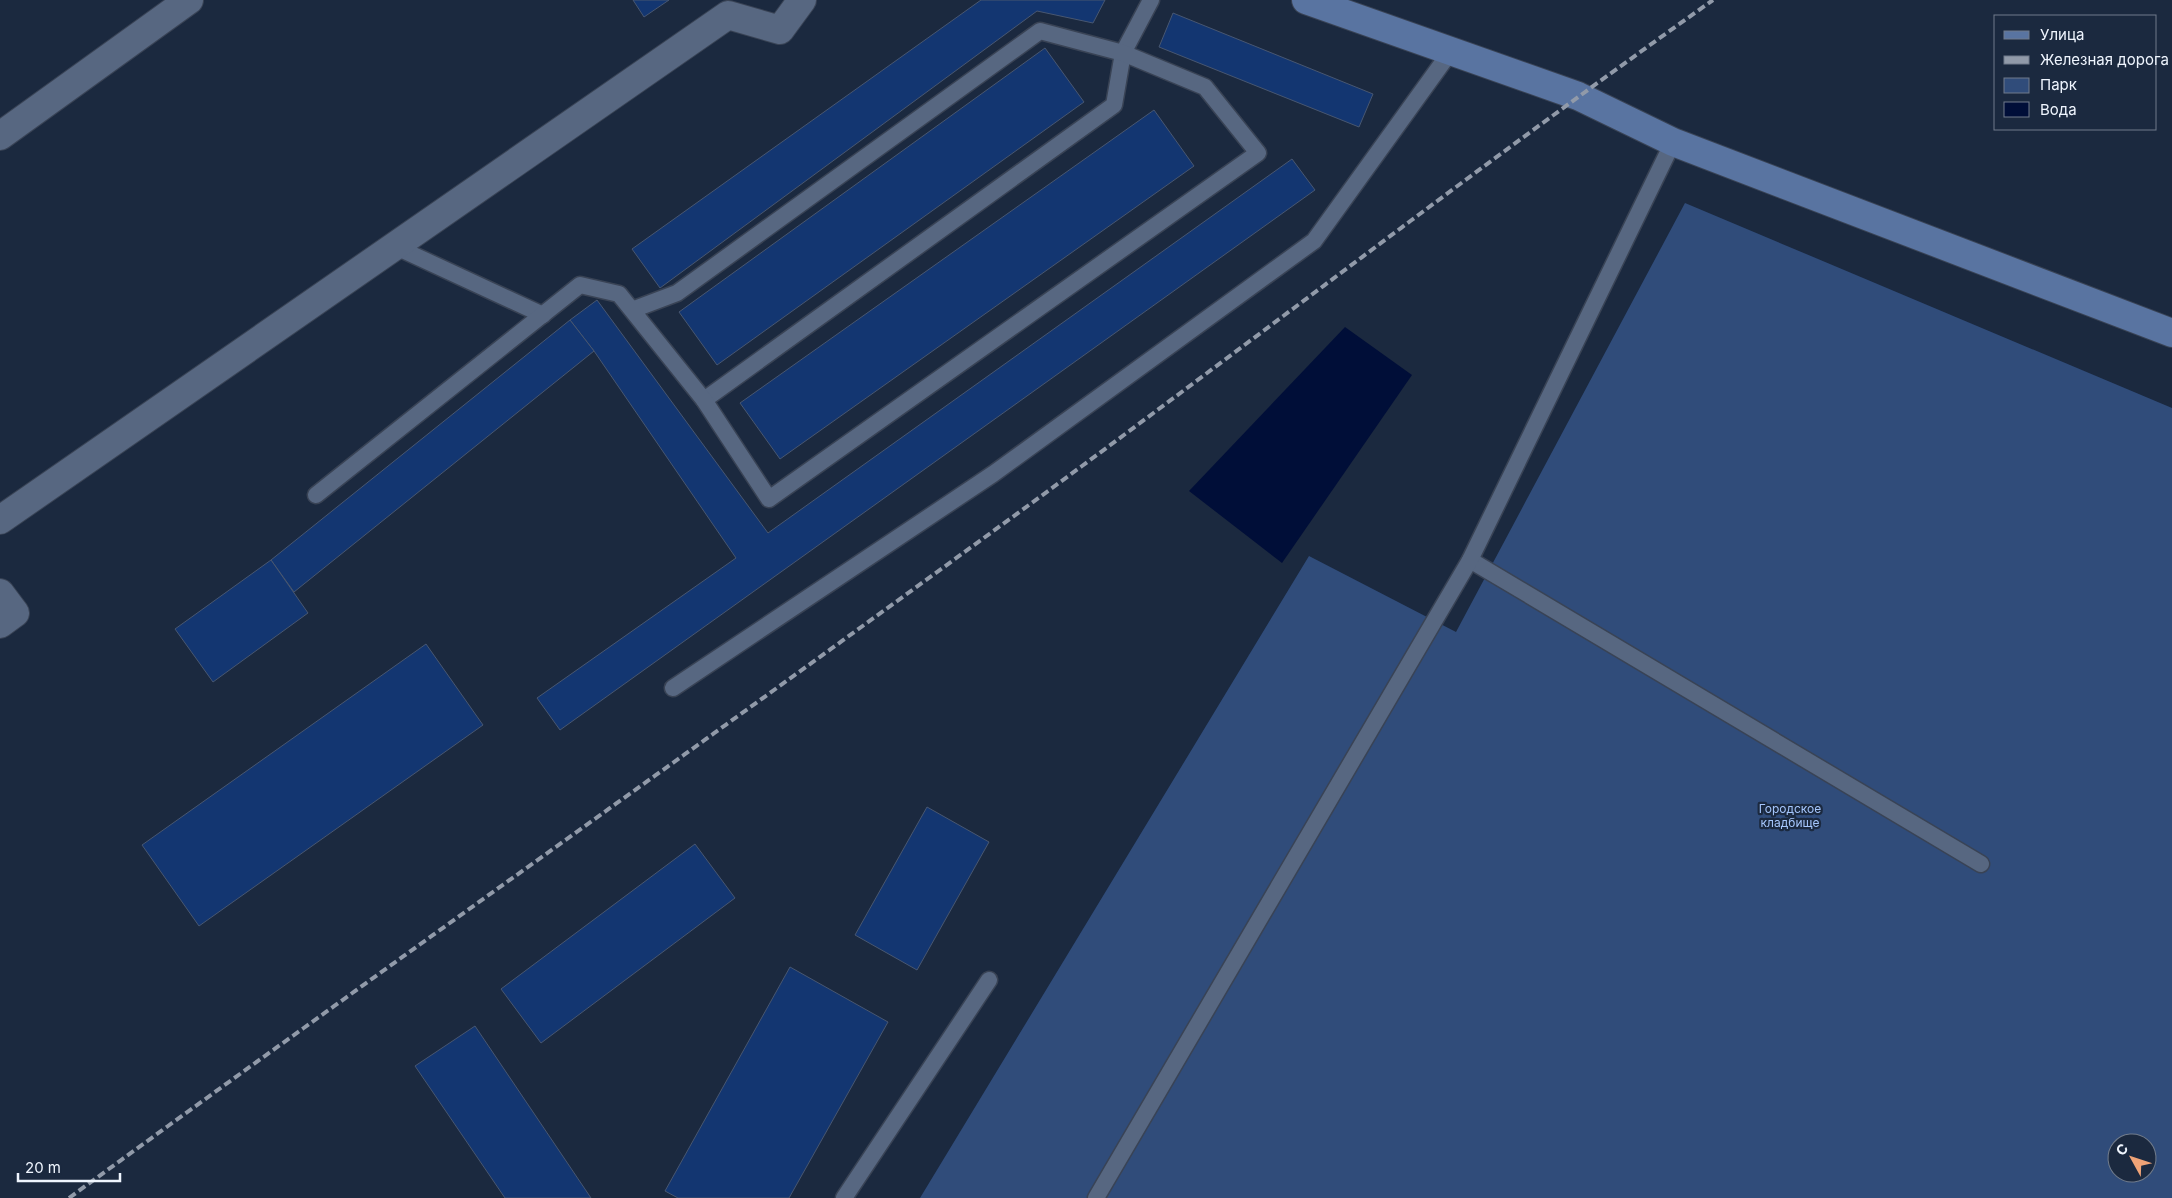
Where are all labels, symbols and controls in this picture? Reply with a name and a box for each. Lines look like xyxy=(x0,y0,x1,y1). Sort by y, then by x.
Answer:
legend xyxy=(1994,15,2157,130)
text: Улица xyxy=(2040,25,2084,44)
text: Железная дорога xyxy=(2040,50,2169,69)
text: Парк xyxy=(2040,75,2077,94)
text: Вода xyxy=(2040,100,2077,119)
park label: Городское кладбище xyxy=(1759,801,1821,830)
north arrow xyxy=(2107,1133,2157,1183)
text: С xyxy=(2112,1140,2131,1159)
scale bar xyxy=(18,1150,120,1182)
text: 20 m xyxy=(25,1158,61,1177)

